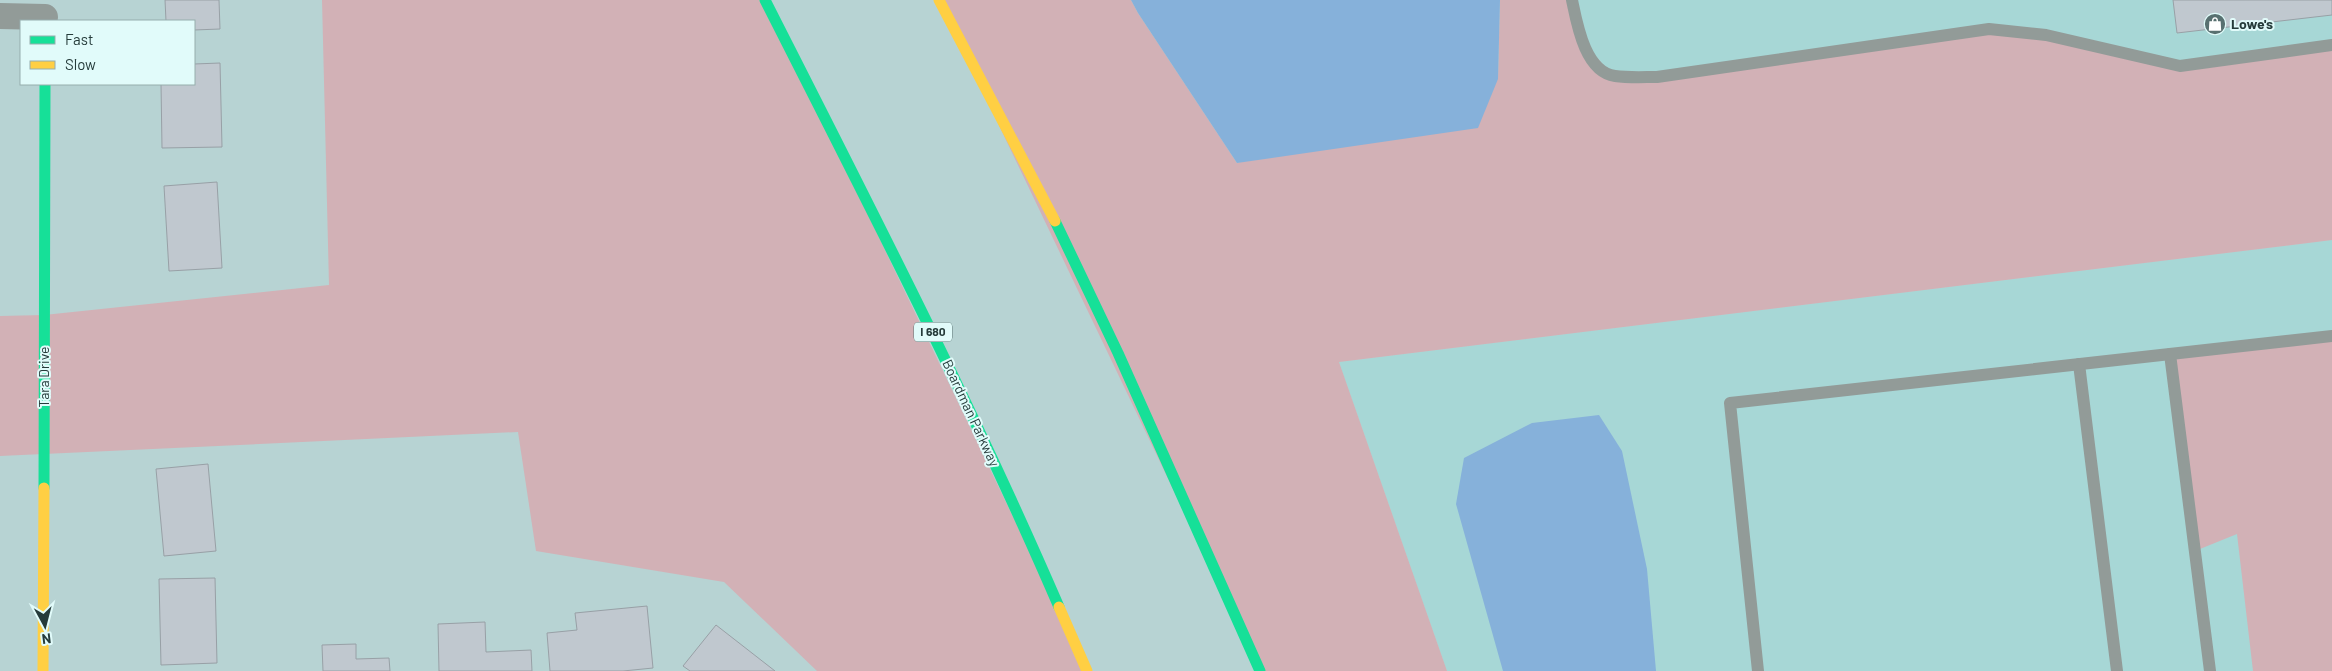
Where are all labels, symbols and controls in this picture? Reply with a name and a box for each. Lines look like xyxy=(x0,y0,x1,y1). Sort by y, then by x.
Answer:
shop icon: Lowe's xyxy=(2203,12,2227,36)
place label: Lowe's xyxy=(2231,15,2273,32)
legend xyxy=(20,20,195,85)
text: Fast xyxy=(65,30,93,48)
text: Slow xyxy=(65,55,96,73)
road number: I 680 xyxy=(914,322,952,342)
street label: Tara Drive xyxy=(35,346,52,408)
street label: Boardman Parkway xyxy=(939,356,1004,470)
north arrow xyxy=(20,601,70,651)
text: N xyxy=(41,630,52,648)

